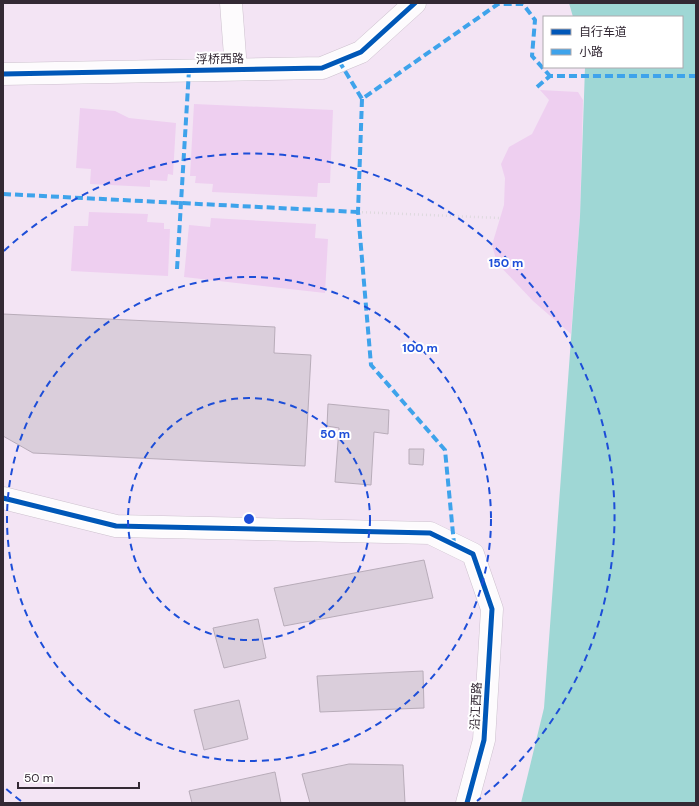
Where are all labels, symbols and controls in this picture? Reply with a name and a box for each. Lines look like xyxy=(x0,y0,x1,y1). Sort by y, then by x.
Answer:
legend xyxy=(543,16,683,68)
text: 自行车道 xyxy=(579,24,627,40)
text: 小路 xyxy=(579,44,603,60)
street label: 浮桥西路 xyxy=(196,51,244,67)
text: 150 m xyxy=(489,255,523,271)
text: 100 m xyxy=(402,340,438,356)
text: 50 m xyxy=(320,426,350,442)
centre of rings xyxy=(242,512,256,526)
street label: 沿江西路 xyxy=(467,682,485,730)
scale bar xyxy=(18,764,139,790)
text: 50 m xyxy=(24,770,53,786)

